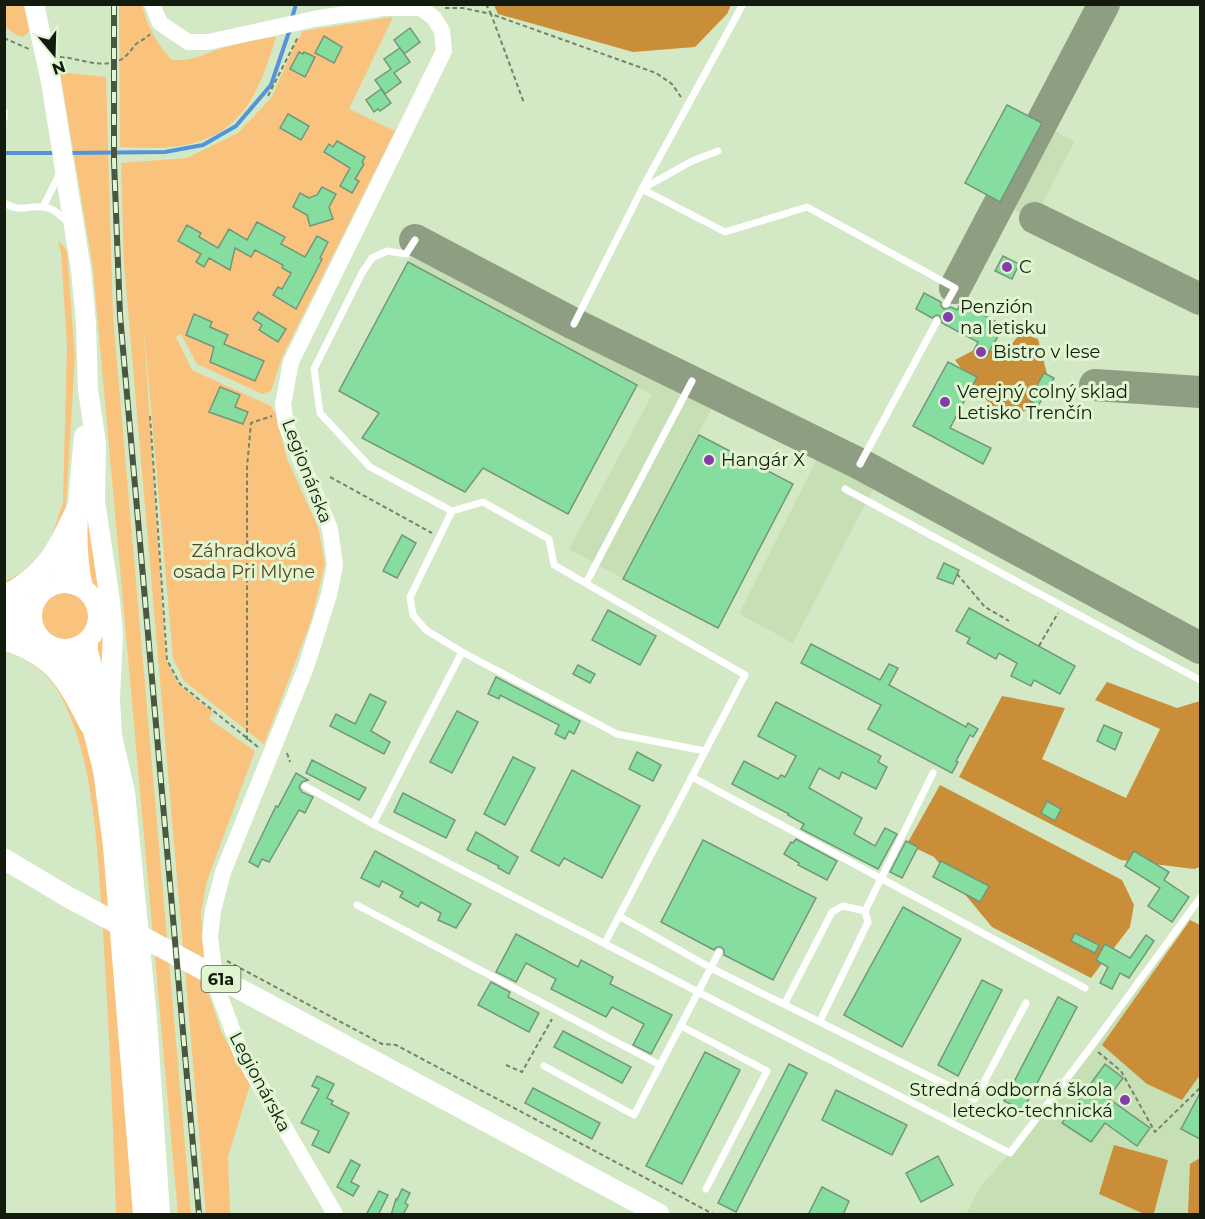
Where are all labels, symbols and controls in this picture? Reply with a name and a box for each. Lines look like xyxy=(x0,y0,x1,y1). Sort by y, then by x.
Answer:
north arrow xyxy=(24,24,84,84)
text: N xyxy=(50,57,68,79)
place label: C xyxy=(1019,256,1032,278)
marker: C xyxy=(1000,260,1014,274)
place label: Penzión na letisku xyxy=(960,296,1047,339)
marker: Penzión na letisku xyxy=(941,310,955,324)
place label: Bistro v lese xyxy=(993,341,1100,363)
marker: Bistro v lese xyxy=(974,345,988,359)
place label: Verejný colný sklad Letisko Trenčín xyxy=(957,381,1128,424)
marker: Verejný colný sklad Letisko Trenčín xyxy=(938,395,952,409)
street label: Legionárska xyxy=(277,416,337,526)
place label: Hangár X xyxy=(721,449,805,471)
marker: Hangár X xyxy=(702,453,716,467)
park label: Záhradková osada Pri Mlyne xyxy=(173,540,315,583)
road number: 61a xyxy=(202,966,240,992)
street label: Legionárska xyxy=(225,1028,295,1136)
place label: Stredná odborná škola letecko-technická xyxy=(910,1079,1113,1122)
marker: Stredná odborná škola letecko-technická xyxy=(1118,1093,1132,1107)

